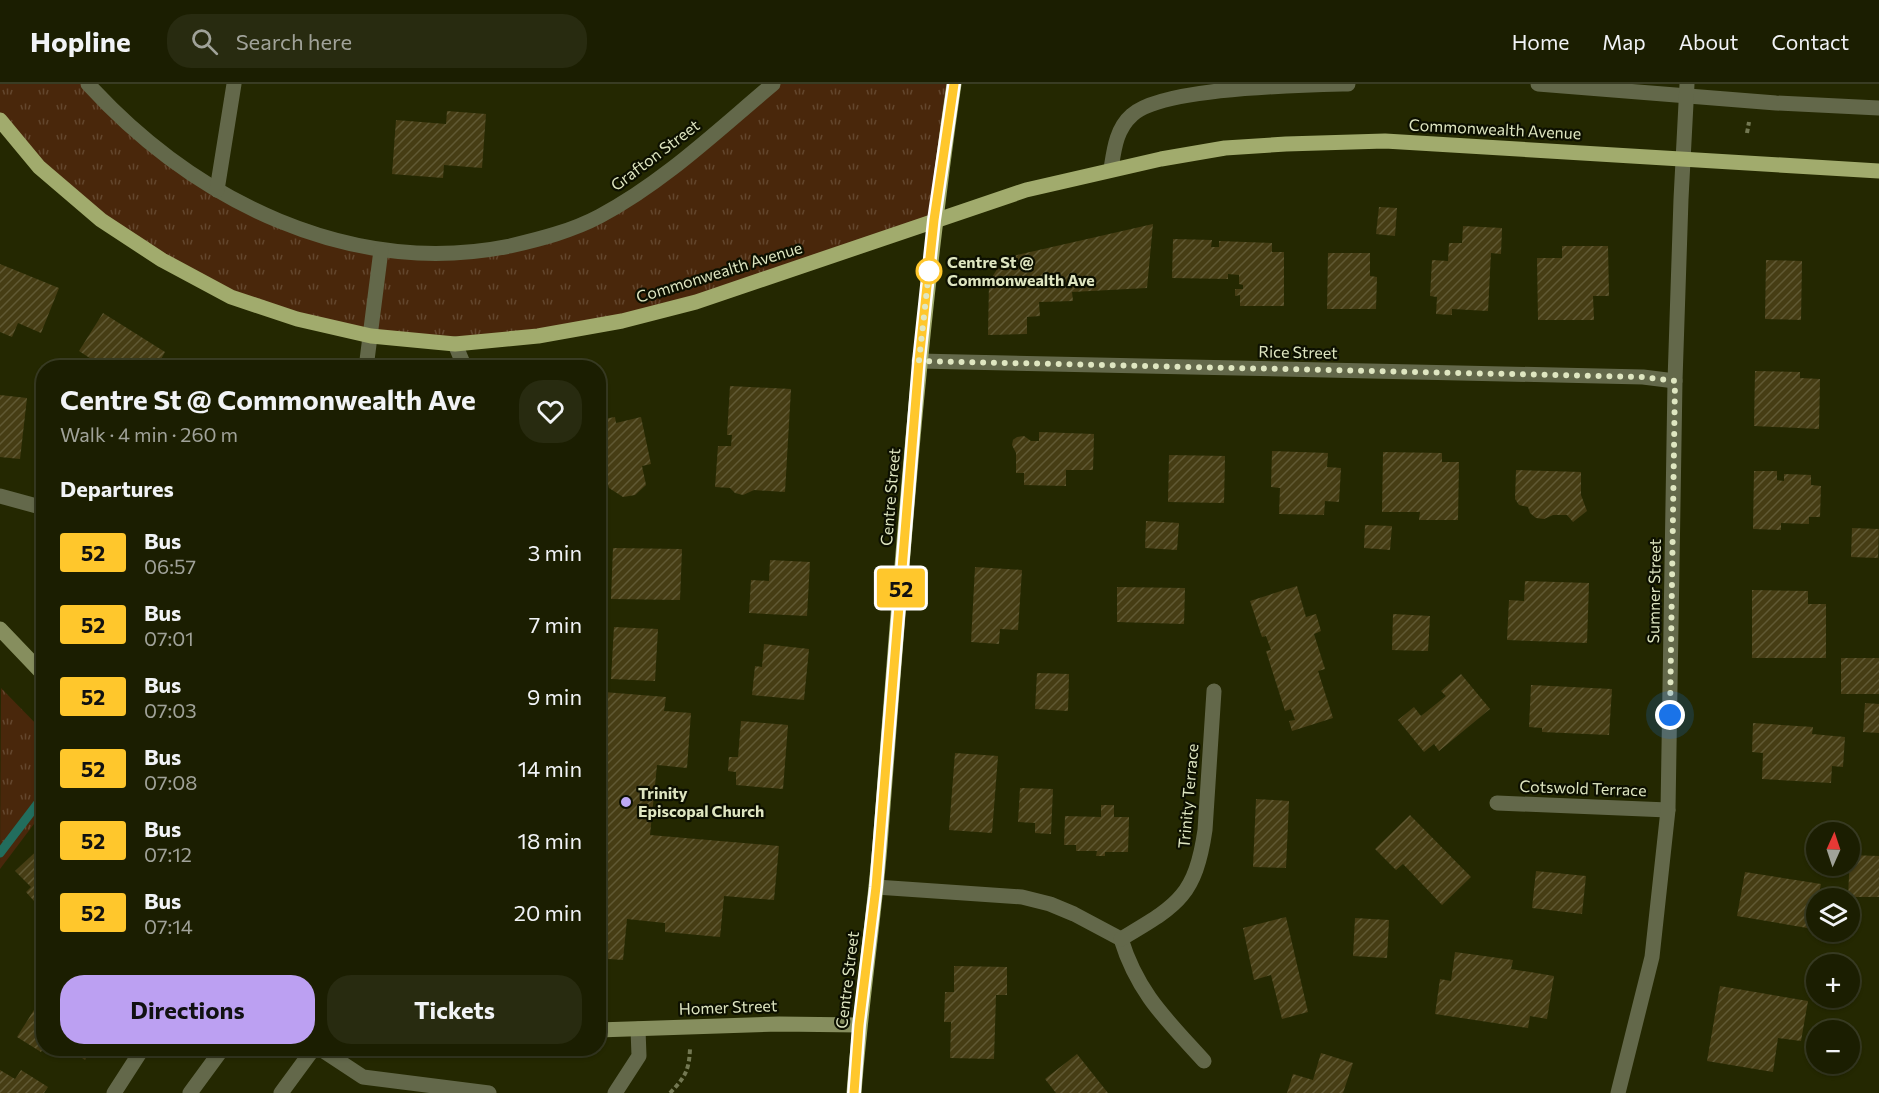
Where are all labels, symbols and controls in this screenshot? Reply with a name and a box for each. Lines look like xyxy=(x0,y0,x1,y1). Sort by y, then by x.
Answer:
search box xyxy=(167,14,587,68)
text: Hopline xyxy=(30,24,131,58)
icon: search xyxy=(188,25,221,58)
text: Search here xyxy=(236,28,352,55)
text: Home xyxy=(1512,29,1569,54)
text: Map xyxy=(1602,29,1646,54)
text: About xyxy=(1679,29,1738,54)
text: Contact xyxy=(1771,29,1849,54)
street label: Commonwealth Avenue xyxy=(1408,114,1582,143)
street label: Grafton Street xyxy=(607,115,703,194)
street label: Commonwealth Avenue xyxy=(634,237,804,306)
place label: Centre St @ Commonwealth Ave xyxy=(947,252,1095,289)
marker: Centre St @ Commonwealth Ave xyxy=(916,258,942,284)
street label: Rice Street xyxy=(1258,341,1338,362)
button: heart xyxy=(519,380,582,443)
text: Centre St @ Commonwealth Ave xyxy=(60,382,476,416)
text: Walk · 4 min · 260 m xyxy=(60,422,238,446)
street label: Centre Street xyxy=(876,447,903,547)
text: Departures xyxy=(60,475,174,502)
text: Bus xyxy=(144,527,181,554)
street label: Sumner Street xyxy=(1643,538,1664,643)
text: 3 min xyxy=(528,539,582,566)
text: 52 xyxy=(81,540,105,565)
text: 06:57 xyxy=(144,554,196,578)
line badge: 52 xyxy=(874,568,928,608)
text: 52 xyxy=(889,576,913,601)
text: Bus xyxy=(144,599,181,626)
text: 7 min xyxy=(529,611,582,638)
text: 52 xyxy=(81,612,105,637)
text: 07:01 xyxy=(144,626,194,650)
text: Bus xyxy=(144,671,181,698)
text: 9 min xyxy=(527,683,582,710)
text: 52 xyxy=(81,684,105,709)
text: 07:03 xyxy=(144,698,197,722)
your location xyxy=(1655,700,1685,730)
text: Bus xyxy=(144,743,181,770)
street label: Trinity Terrace xyxy=(1173,743,1202,849)
text: 14 min xyxy=(518,755,582,782)
text: 52 xyxy=(81,756,105,781)
text: 07:08 xyxy=(144,770,197,794)
street label: Cotswold Terrace xyxy=(1519,776,1647,799)
place label: Trinity Episcopal Church xyxy=(638,783,764,820)
marker: Trinity Episcopal Church xyxy=(619,795,633,809)
text: Bus xyxy=(144,815,181,842)
north arrow xyxy=(1806,822,1860,876)
map controls xyxy=(1806,822,1860,1074)
text: 18 min xyxy=(518,827,582,854)
text: 52 xyxy=(81,828,105,853)
text: 07:12 xyxy=(144,842,192,866)
text: Bus xyxy=(144,887,181,914)
button: layers xyxy=(1806,888,1860,942)
text: 20 min xyxy=(514,899,582,926)
text: 52 xyxy=(81,900,105,925)
text: 07:14 xyxy=(144,914,193,938)
street label: Centre Street xyxy=(831,930,862,1030)
button: + xyxy=(1806,954,1860,1008)
button: Directions xyxy=(60,975,315,1044)
button: Tickets xyxy=(327,975,582,1044)
street label: Homer Street xyxy=(678,995,778,1018)
button: − xyxy=(1806,1020,1860,1074)

